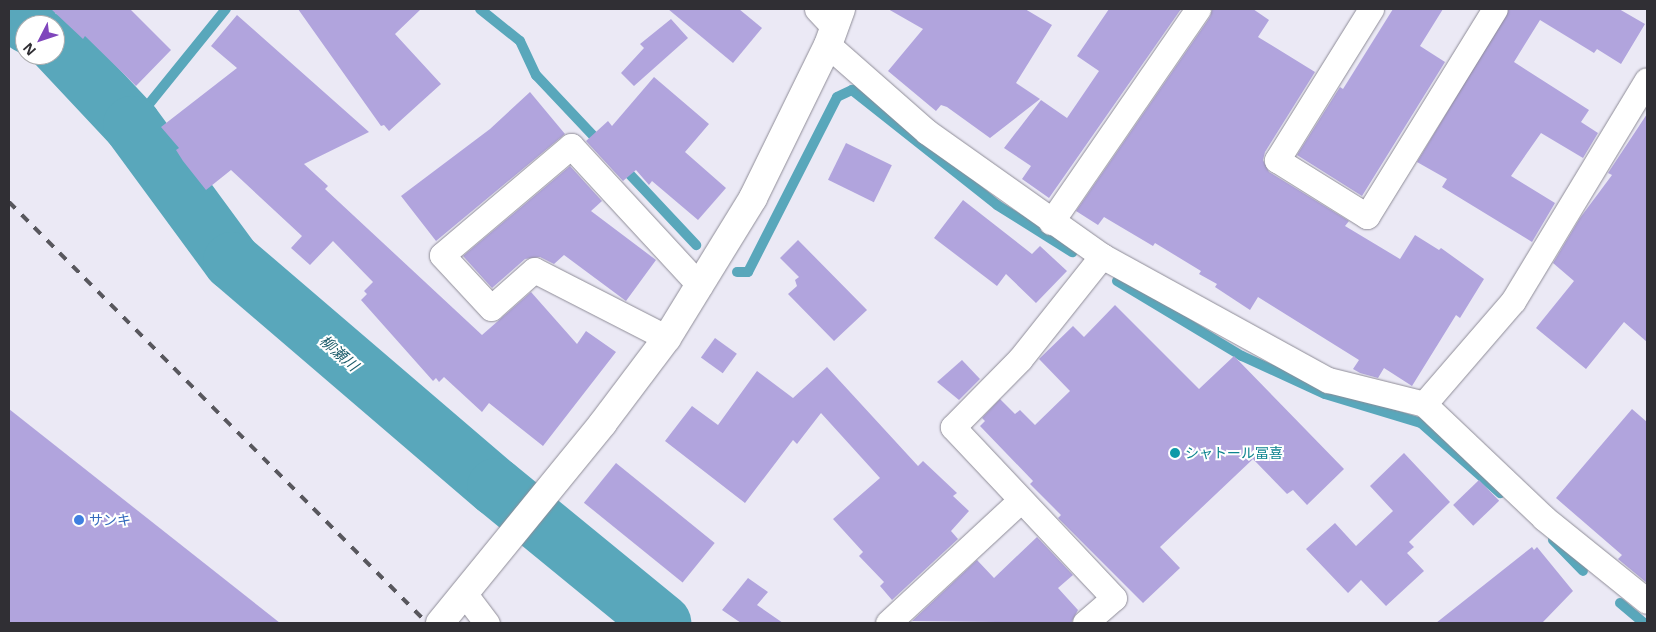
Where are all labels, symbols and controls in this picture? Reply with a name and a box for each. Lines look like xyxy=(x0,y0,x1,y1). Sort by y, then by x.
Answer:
north arrow xyxy=(15,15,65,65)
text: N xyxy=(18,39,40,60)
water label: 柳瀬川 xyxy=(316,331,362,375)
place label: シャトール冨喜 xyxy=(1185,445,1283,461)
marker: シャトール冨喜 xyxy=(1169,447,1181,459)
place label: サンキ xyxy=(89,512,131,528)
marker: サンキ xyxy=(73,514,85,526)

